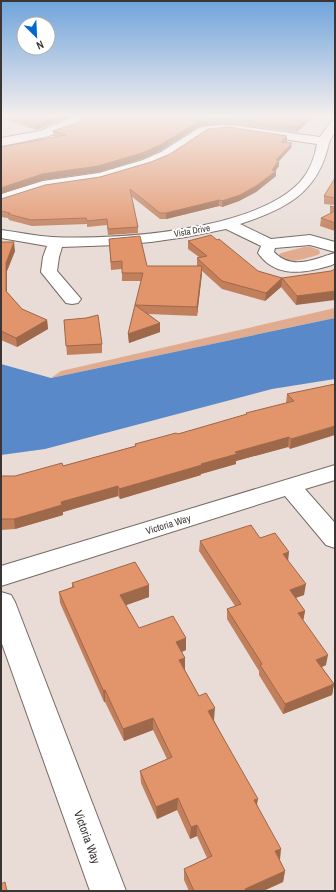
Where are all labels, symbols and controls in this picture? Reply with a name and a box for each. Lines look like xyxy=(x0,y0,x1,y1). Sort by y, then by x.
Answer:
north arrow xyxy=(16,16,56,56)
text: N xyxy=(34,37,46,53)
street label: Vista Drive xyxy=(173,222,211,240)
street label: Victoria Way xyxy=(144,511,193,537)
street label: Victoria Way xyxy=(70,808,104,866)

